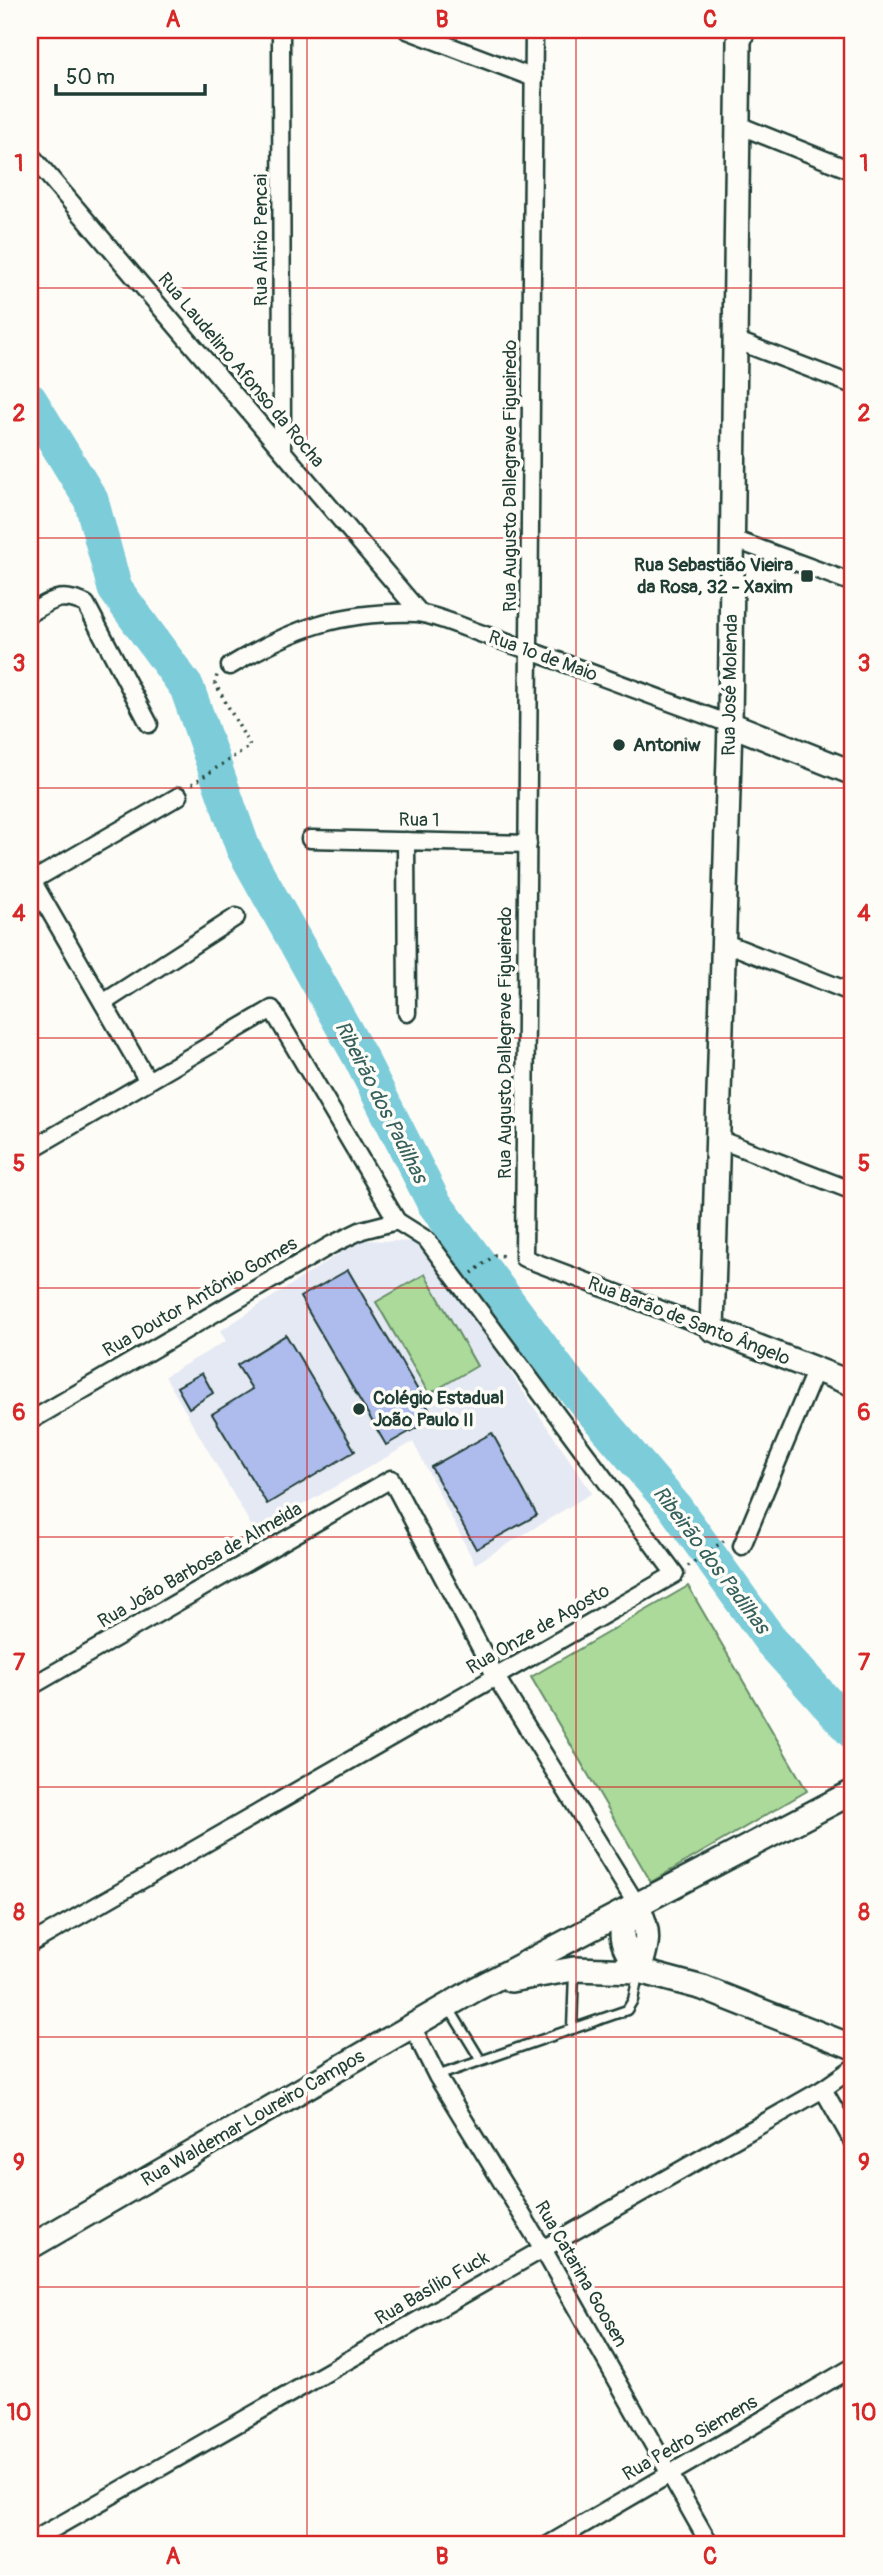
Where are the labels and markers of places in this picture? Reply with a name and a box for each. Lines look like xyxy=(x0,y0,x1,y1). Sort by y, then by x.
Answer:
place label: Rua Sebastião Vieira da Rosa, 32 - Xaxim xyxy=(634,553,793,599)
marker: Rua Sebastião Vieira da Rosa, 32 - Xaxim xyxy=(799,568,815,584)
place label: Antoniw xyxy=(633,733,701,757)
marker: Antoniw xyxy=(611,737,627,753)
place label: Colégio Estadual João Paulo II xyxy=(373,1386,504,1432)
marker: Colégio Estadual João Paulo II xyxy=(351,1401,367,1417)

